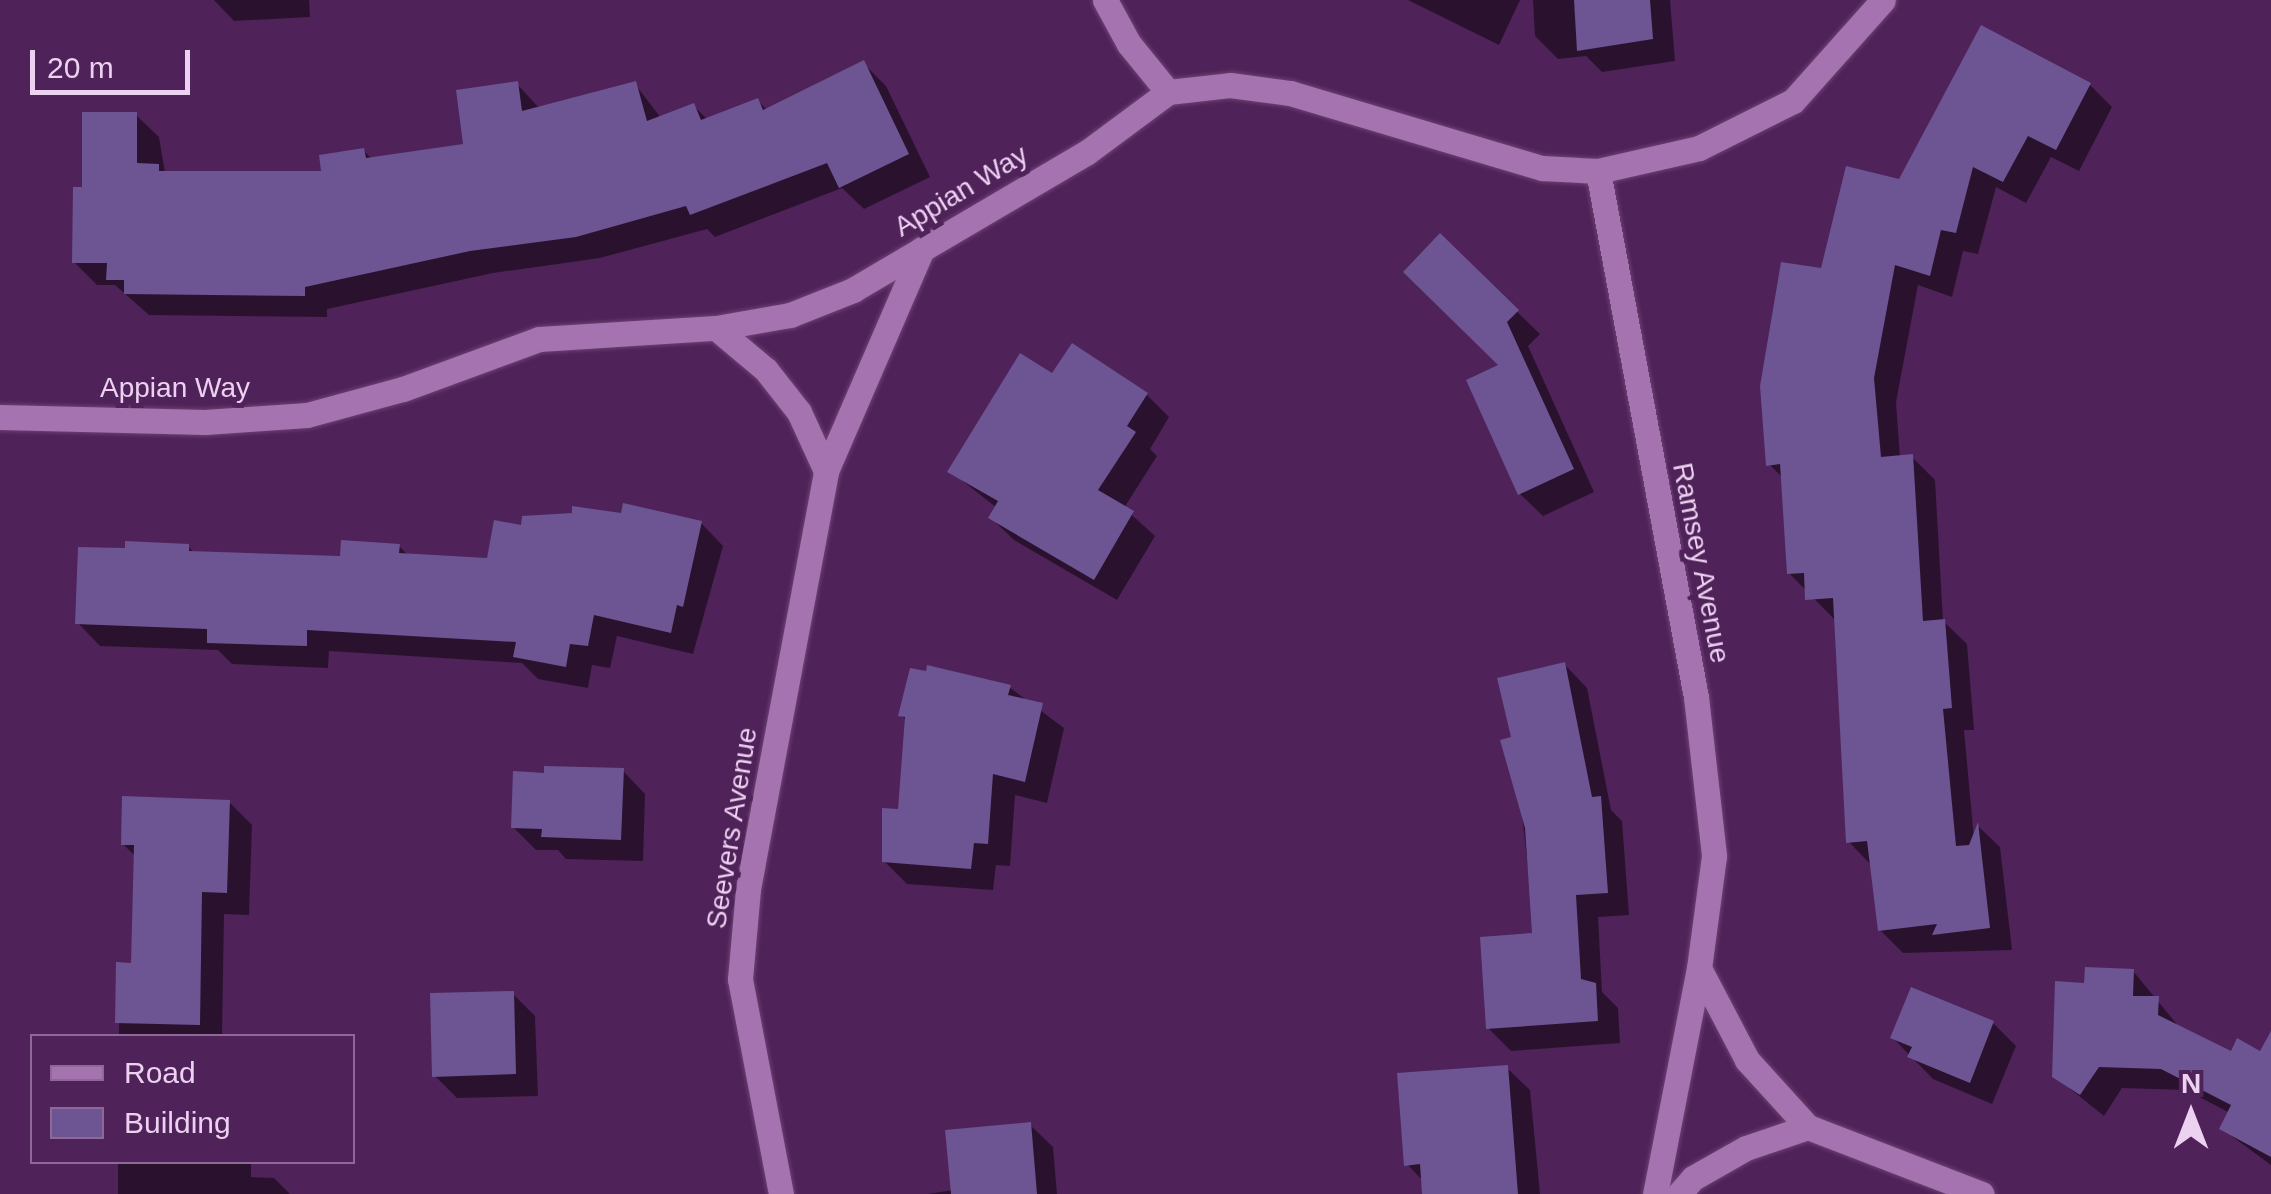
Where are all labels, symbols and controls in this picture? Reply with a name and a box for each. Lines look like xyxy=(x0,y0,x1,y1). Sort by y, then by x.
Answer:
scale bar xyxy=(35,30,195,92)
text: 20 m xyxy=(47,51,114,84)
street label: Appian Way xyxy=(888,138,1034,244)
street label: Appian Way xyxy=(100,371,250,405)
street label: Ramsey Avenue xyxy=(1665,459,1737,667)
street label: Seevers Avenue xyxy=(699,724,765,932)
legend xyxy=(30,1034,355,1164)
text: Road xyxy=(124,1056,196,1089)
north arrow xyxy=(2141,1064,2241,1164)
text: N xyxy=(2181,1068,2201,1099)
text: Building xyxy=(124,1106,231,1139)

